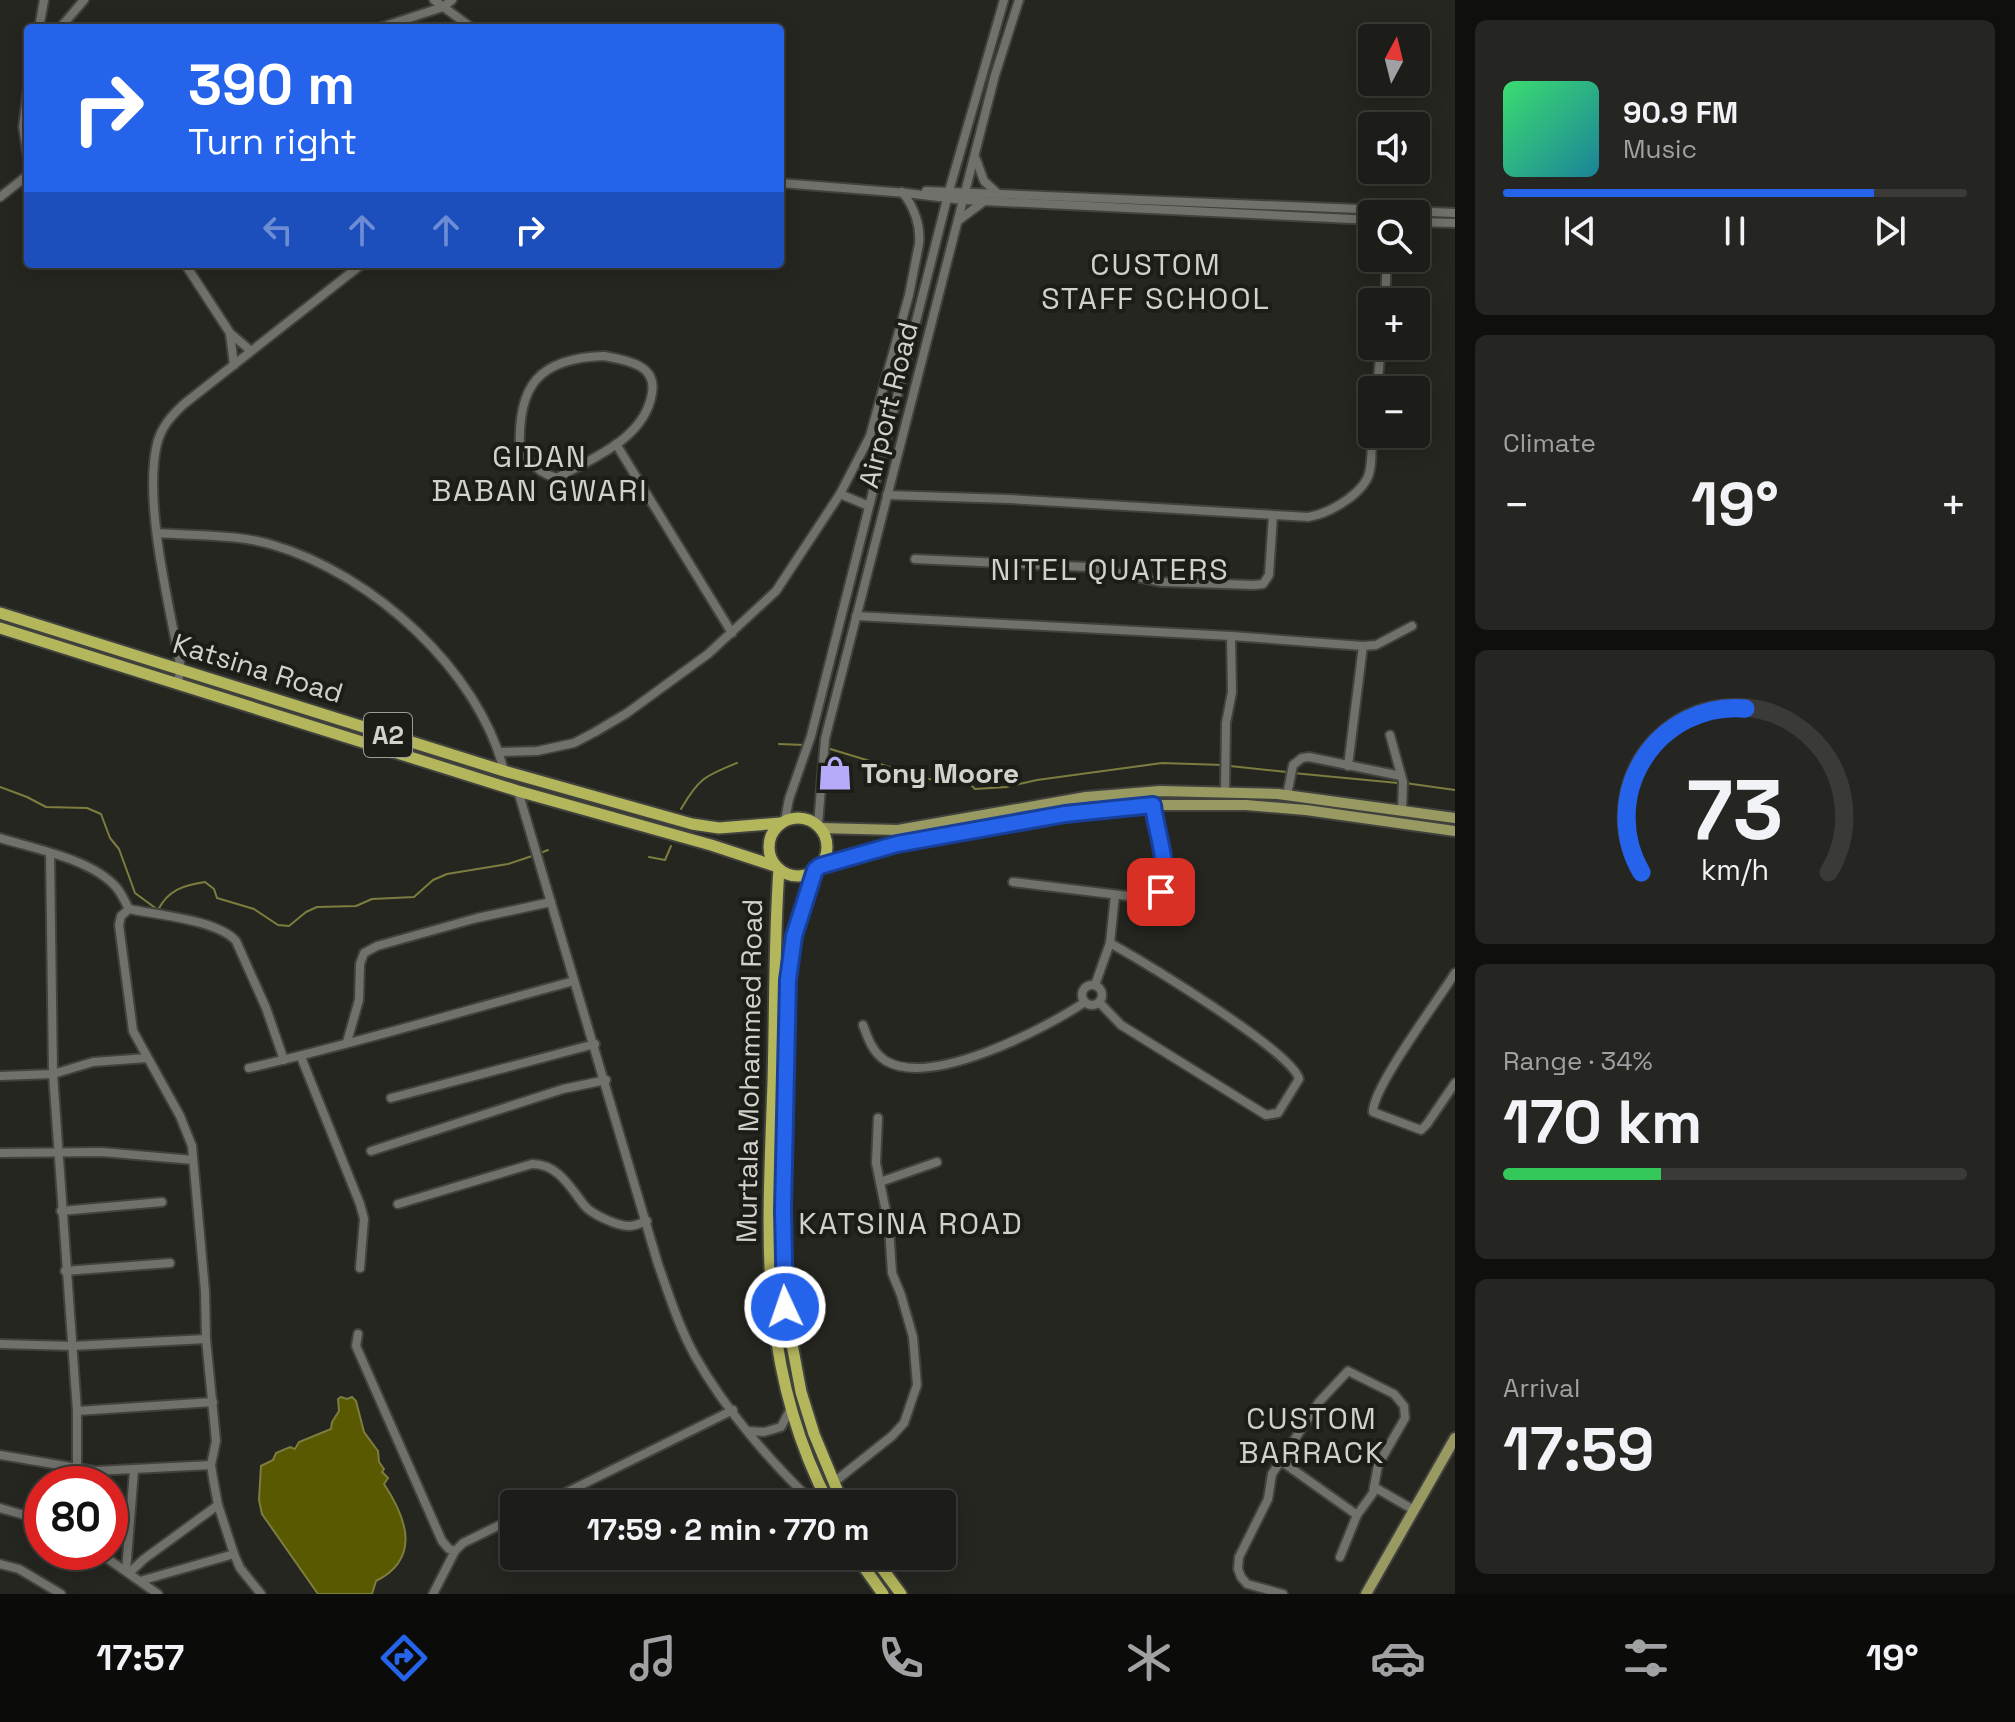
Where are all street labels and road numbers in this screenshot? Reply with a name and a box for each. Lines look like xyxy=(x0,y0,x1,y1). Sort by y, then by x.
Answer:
street label: Airport Road xyxy=(850,318,926,492)
street label: Katsina Road xyxy=(169,625,347,711)
road number: A2 xyxy=(364,713,412,757)
street label: Murtala Mohammed Road xyxy=(728,898,770,1244)

